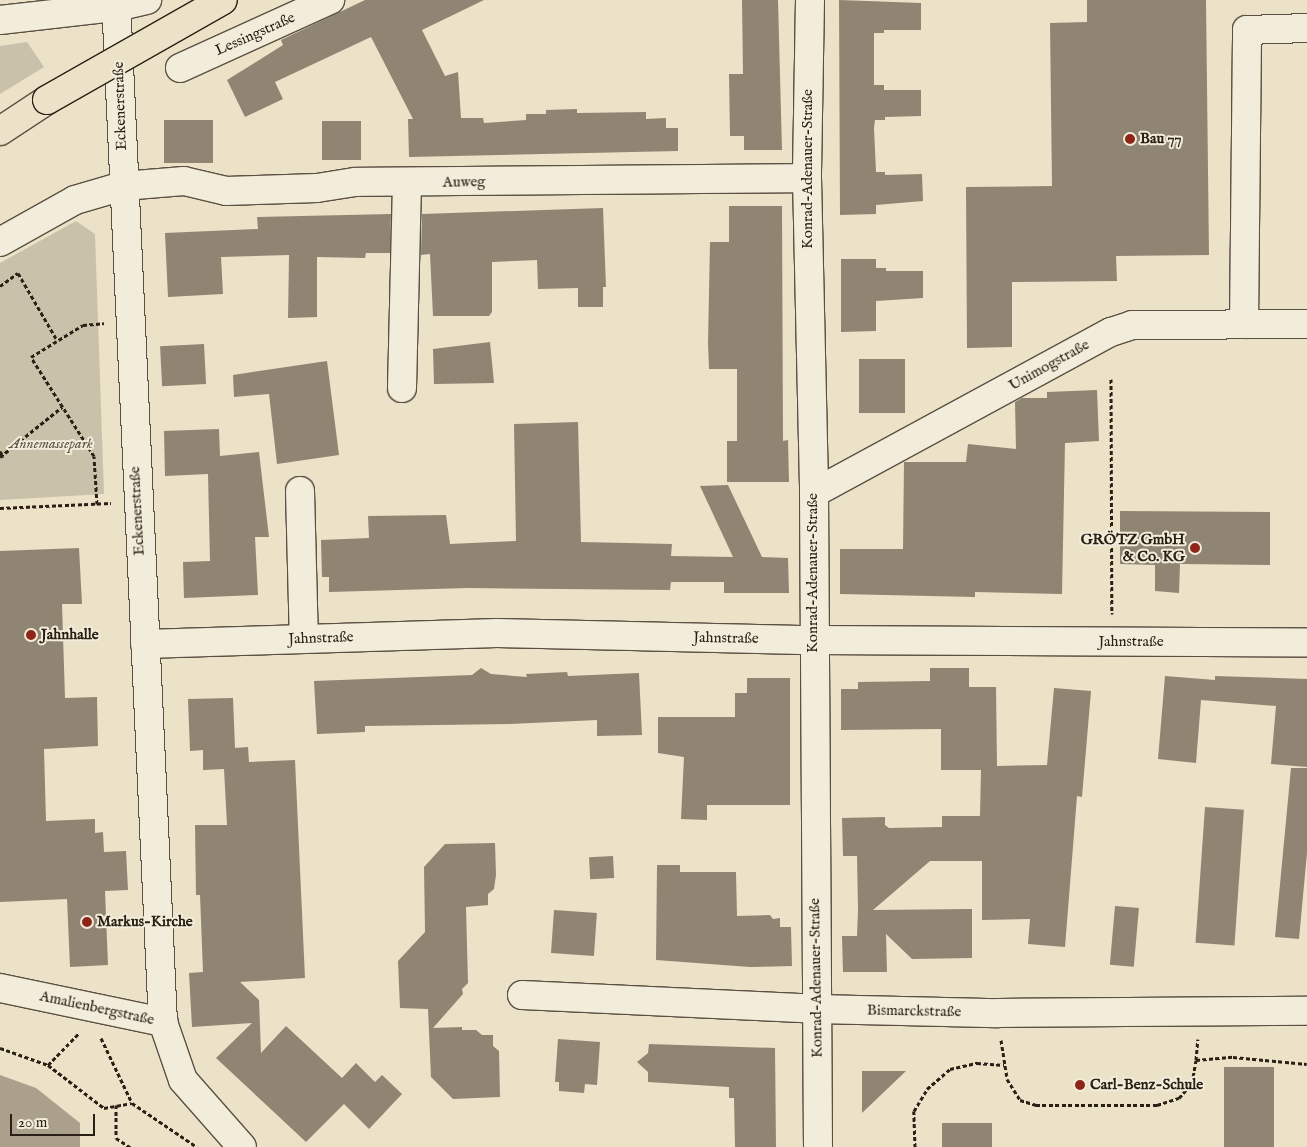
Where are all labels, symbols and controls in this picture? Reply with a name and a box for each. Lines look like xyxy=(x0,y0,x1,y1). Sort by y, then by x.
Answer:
street label: Lessingstraße xyxy=(212,8,298,60)
street label: Eckenerstraße xyxy=(109,61,131,151)
street label: Konrad-Adenauer-Straße xyxy=(799,89,817,249)
place label: Bau 77 xyxy=(1140,130,1181,148)
marker: Bau 77 xyxy=(1124,133,1136,145)
street label: Auweg xyxy=(442,173,486,191)
street label: Unimogstraße xyxy=(1006,336,1092,394)
park label: Annemassepark xyxy=(9,435,93,453)
street label: Eckenerstraße xyxy=(126,466,148,556)
street label: Konrad-Adenauer-Straße xyxy=(804,493,822,653)
place label: GRÖTZ GmbH & Co. KG xyxy=(1081,530,1185,565)
marker: GRÖTZ GmbH & Co. KG xyxy=(1189,542,1201,554)
place label: Jahnhalle xyxy=(41,626,99,644)
street label: Jahnstraße xyxy=(288,628,354,648)
street label: Jahnstraße xyxy=(693,628,759,648)
marker: Jahnhalle xyxy=(25,629,37,641)
street label: Jahnstraße xyxy=(1098,633,1164,651)
street label: Konrad-Adenauer-Straße xyxy=(806,898,826,1058)
place label: Markus-Kirche xyxy=(97,913,193,931)
marker: Markus-Kirche xyxy=(81,916,93,928)
street label: Amalienbergstraße xyxy=(38,987,156,1029)
street label: Bismarckstraße xyxy=(867,1001,961,1021)
place label: Carl-Benz-Schule xyxy=(1090,1076,1203,1094)
marker: Carl-Benz-Schule xyxy=(1074,1079,1086,1091)
scale bar xyxy=(12,1104,98,1136)
text: 20 m xyxy=(18,1113,47,1132)

